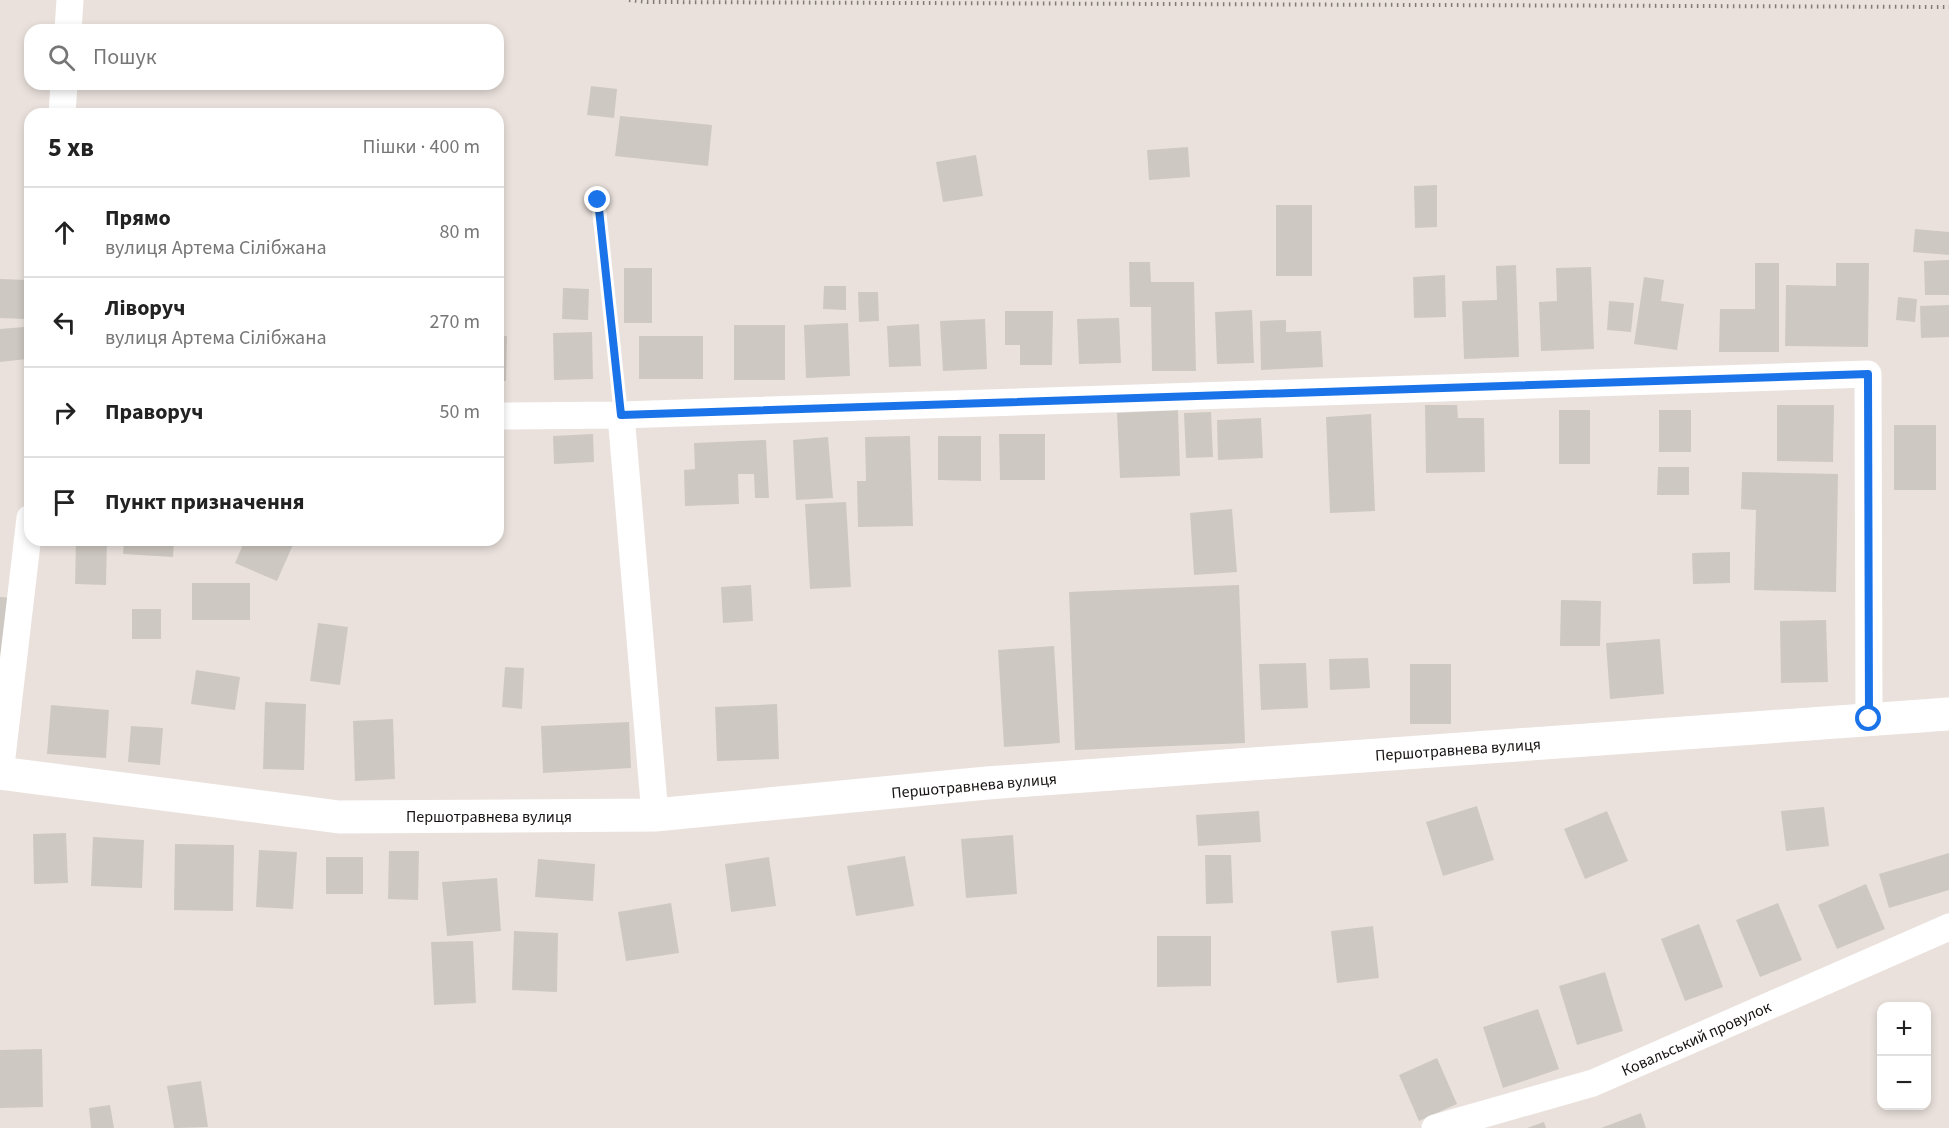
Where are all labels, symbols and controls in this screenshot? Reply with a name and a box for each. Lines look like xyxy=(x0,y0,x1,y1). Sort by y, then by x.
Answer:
search box xyxy=(24,24,504,90)
icon: search xyxy=(45,41,78,74)
text: Пошук xyxy=(93,41,157,73)
text: 5 хв xyxy=(48,129,94,166)
text: Пішки · 400 m xyxy=(363,133,480,161)
route end xyxy=(584,186,610,212)
text: Прямо xyxy=(105,202,171,234)
icon: ahead xyxy=(48,216,81,249)
text: 80 m xyxy=(440,218,480,246)
text: вулиця Артема Сілібжана xyxy=(105,234,327,262)
text: Ліворуч xyxy=(105,292,185,324)
icon: left xyxy=(48,306,81,339)
text: 270 m xyxy=(430,308,480,336)
text: вулиця Артема Сілібжана xyxy=(105,324,327,352)
icon: right xyxy=(48,396,81,429)
text: Праворуч xyxy=(105,396,203,428)
text: 50 m xyxy=(440,398,480,426)
icon: arrive xyxy=(48,486,81,519)
text: Пункт призначення xyxy=(105,486,305,518)
route start xyxy=(1855,705,1881,731)
street label: Першотравнева вулиця xyxy=(1374,733,1542,767)
street label: Першотравнева вулиця xyxy=(890,768,1058,804)
street label: Першотравнева вулиця xyxy=(406,806,572,828)
street label: Ковальський провулок xyxy=(1618,996,1775,1082)
map controls xyxy=(1877,1002,1931,1110)
button: + xyxy=(1877,1002,1931,1056)
button: − xyxy=(1877,1056,1931,1110)

